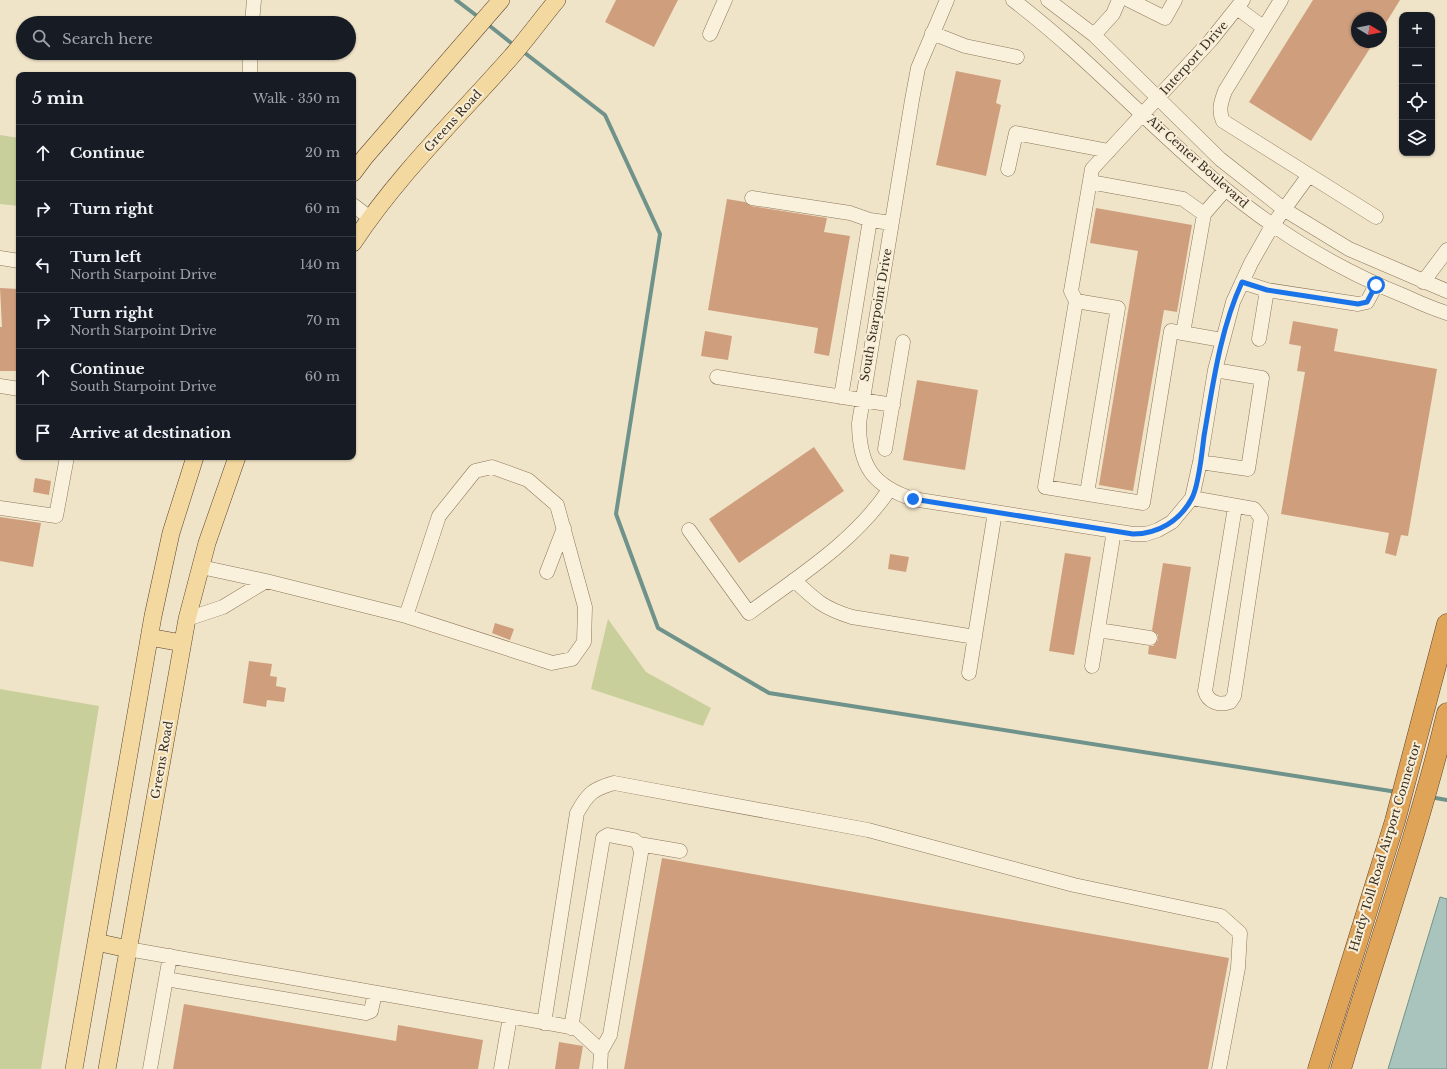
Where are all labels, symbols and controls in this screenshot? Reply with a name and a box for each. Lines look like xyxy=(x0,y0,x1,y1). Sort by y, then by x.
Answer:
north arrow xyxy=(1351,12,1387,48)
map controls xyxy=(1399,12,1435,156)
button: + xyxy=(1399,12,1435,48)
search box xyxy=(16,16,356,60)
street label: Interport Drive xyxy=(1156,17,1231,98)
icon: search xyxy=(30,27,52,49)
text: Search here xyxy=(62,29,153,48)
button: − xyxy=(1399,48,1435,84)
button: locate xyxy=(1399,84,1435,120)
street label: Greens Road xyxy=(421,86,485,155)
text: 5 min xyxy=(32,88,84,109)
text: Walk · 350 m xyxy=(253,90,340,107)
street label: Air Center Boulevard xyxy=(1144,112,1252,211)
button: layers xyxy=(1399,120,1435,156)
icon: ahead xyxy=(32,142,54,164)
text: Continue xyxy=(70,143,145,162)
text: 20 m xyxy=(305,144,340,161)
icon: right xyxy=(32,198,54,220)
text: Turn right xyxy=(70,199,153,218)
text: 60 m xyxy=(305,200,340,217)
text: Turn left xyxy=(70,247,141,266)
street label: South Starpoint Drive xyxy=(856,247,895,383)
icon: left xyxy=(32,254,54,276)
text: 140 m xyxy=(300,256,340,273)
text: North Starpoint Drive xyxy=(70,266,217,283)
route start xyxy=(1367,276,1385,294)
text: Turn right xyxy=(70,303,153,322)
icon: right xyxy=(32,310,54,332)
text: 70 m xyxy=(307,312,340,329)
text: North Starpoint Drive xyxy=(70,322,217,339)
text: Continue xyxy=(70,359,145,378)
icon: ahead xyxy=(32,366,54,388)
text: 60 m xyxy=(305,368,340,385)
text: South Starpoint Drive xyxy=(70,378,216,395)
icon: arrive xyxy=(32,422,54,444)
text: Arrive at destination xyxy=(70,423,231,442)
route end xyxy=(904,490,922,508)
street label: Greens Road xyxy=(147,720,176,800)
street label: Hardy Toll Road Airport Connector xyxy=(1345,740,1424,953)

